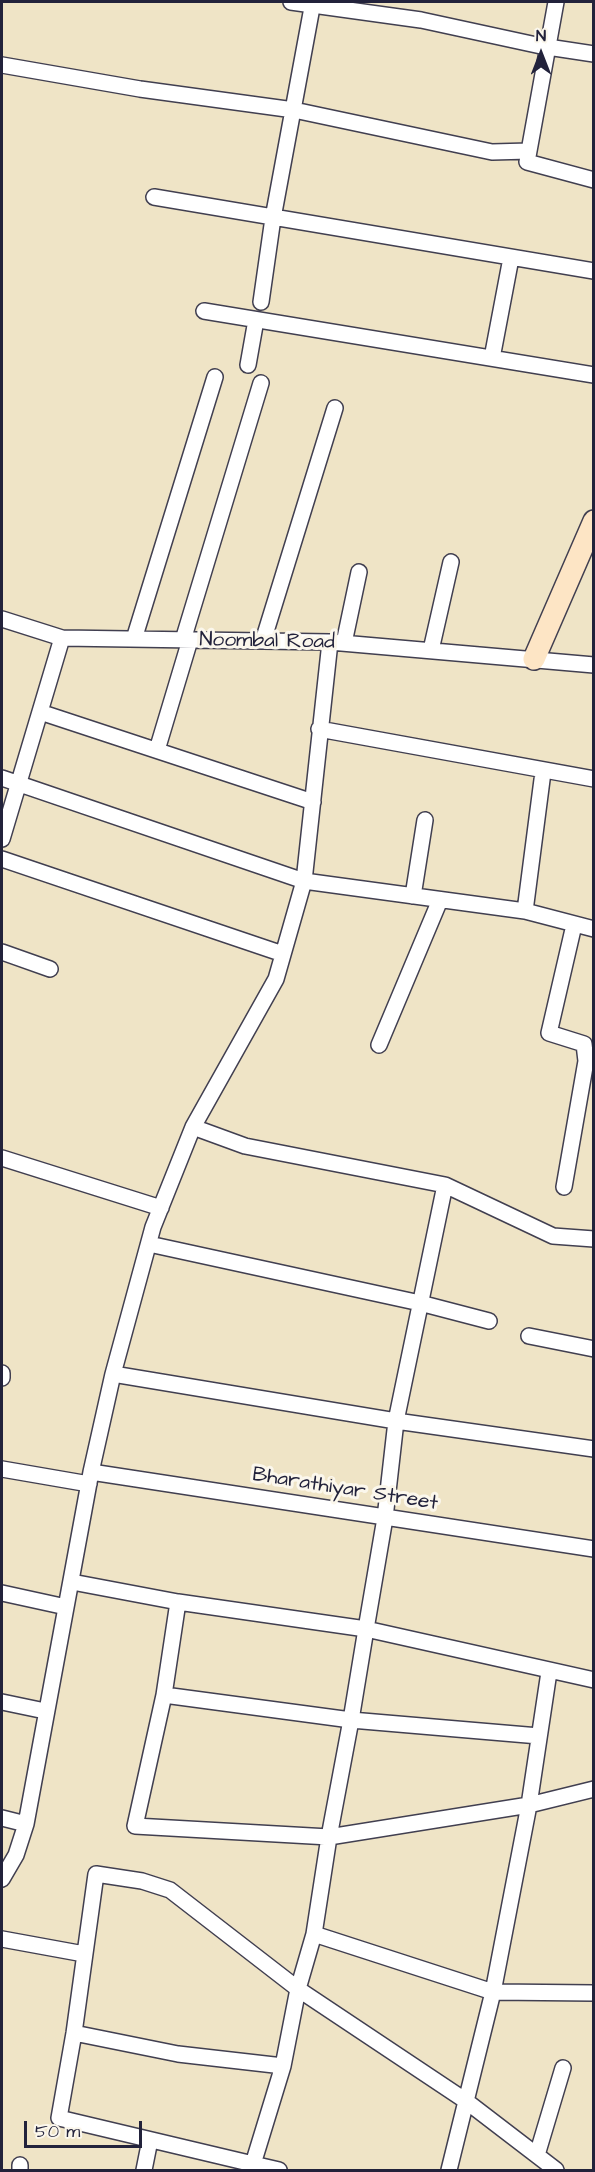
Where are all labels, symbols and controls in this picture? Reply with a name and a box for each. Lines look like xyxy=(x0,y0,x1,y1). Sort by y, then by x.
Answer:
north arrow xyxy=(511,24,571,84)
text: N xyxy=(536,25,546,47)
street label: Noombal Road xyxy=(199,628,335,656)
street label: Bharathiyar Street xyxy=(251,1463,439,1517)
scale bar xyxy=(27,2109,146,2147)
text: 50 m xyxy=(35,2119,80,2144)

